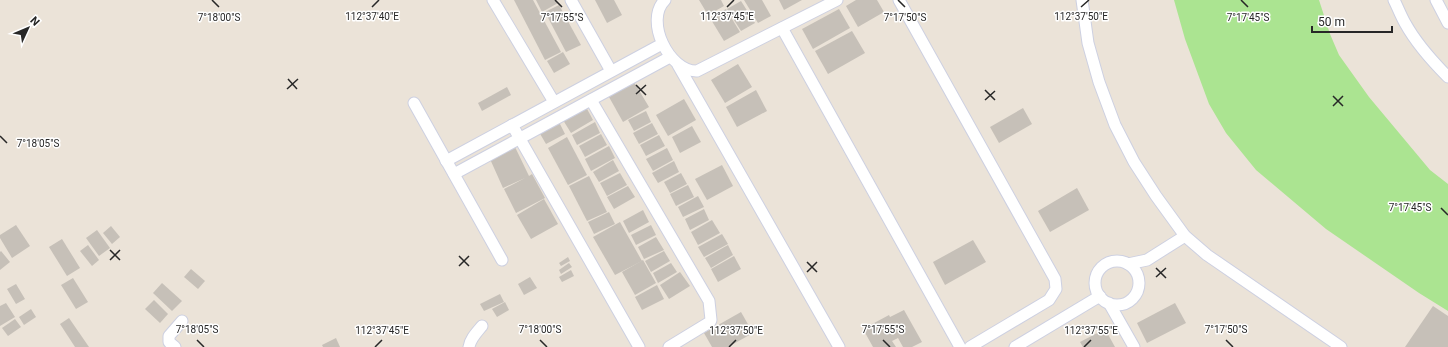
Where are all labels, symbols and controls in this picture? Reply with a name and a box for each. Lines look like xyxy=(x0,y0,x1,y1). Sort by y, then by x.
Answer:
north arrow xyxy=(8,8,48,48)
scale bar xyxy=(1312,8,1392,34)
text: 112°37'40"E xyxy=(345,11,399,22)
text: 112°37'45"E xyxy=(700,11,754,22)
text: 112°37'50"E xyxy=(1054,11,1108,22)
text: 7°18'00"S xyxy=(198,12,240,23)
text: 7°17'55"S xyxy=(541,12,583,23)
text: 7°17'50"S xyxy=(884,12,926,23)
text: 7°17'45"S xyxy=(1227,12,1269,23)
text: N xyxy=(27,14,42,29)
text: 50 m xyxy=(1318,15,1345,29)
text: 7°18'05"S xyxy=(17,138,59,149)
text: 7°17'45"S xyxy=(1389,202,1431,213)
text: 7°18'05"S xyxy=(176,324,218,335)
text: 7°18'00"S xyxy=(519,324,561,335)
text: 7°17'55"S xyxy=(862,324,904,335)
text: 7°17'50"S xyxy=(1205,324,1247,335)
text: 112°37'45"E xyxy=(355,325,409,336)
text: 112°37'50"E xyxy=(709,325,763,336)
text: 112°37'55"E xyxy=(1064,325,1118,336)

